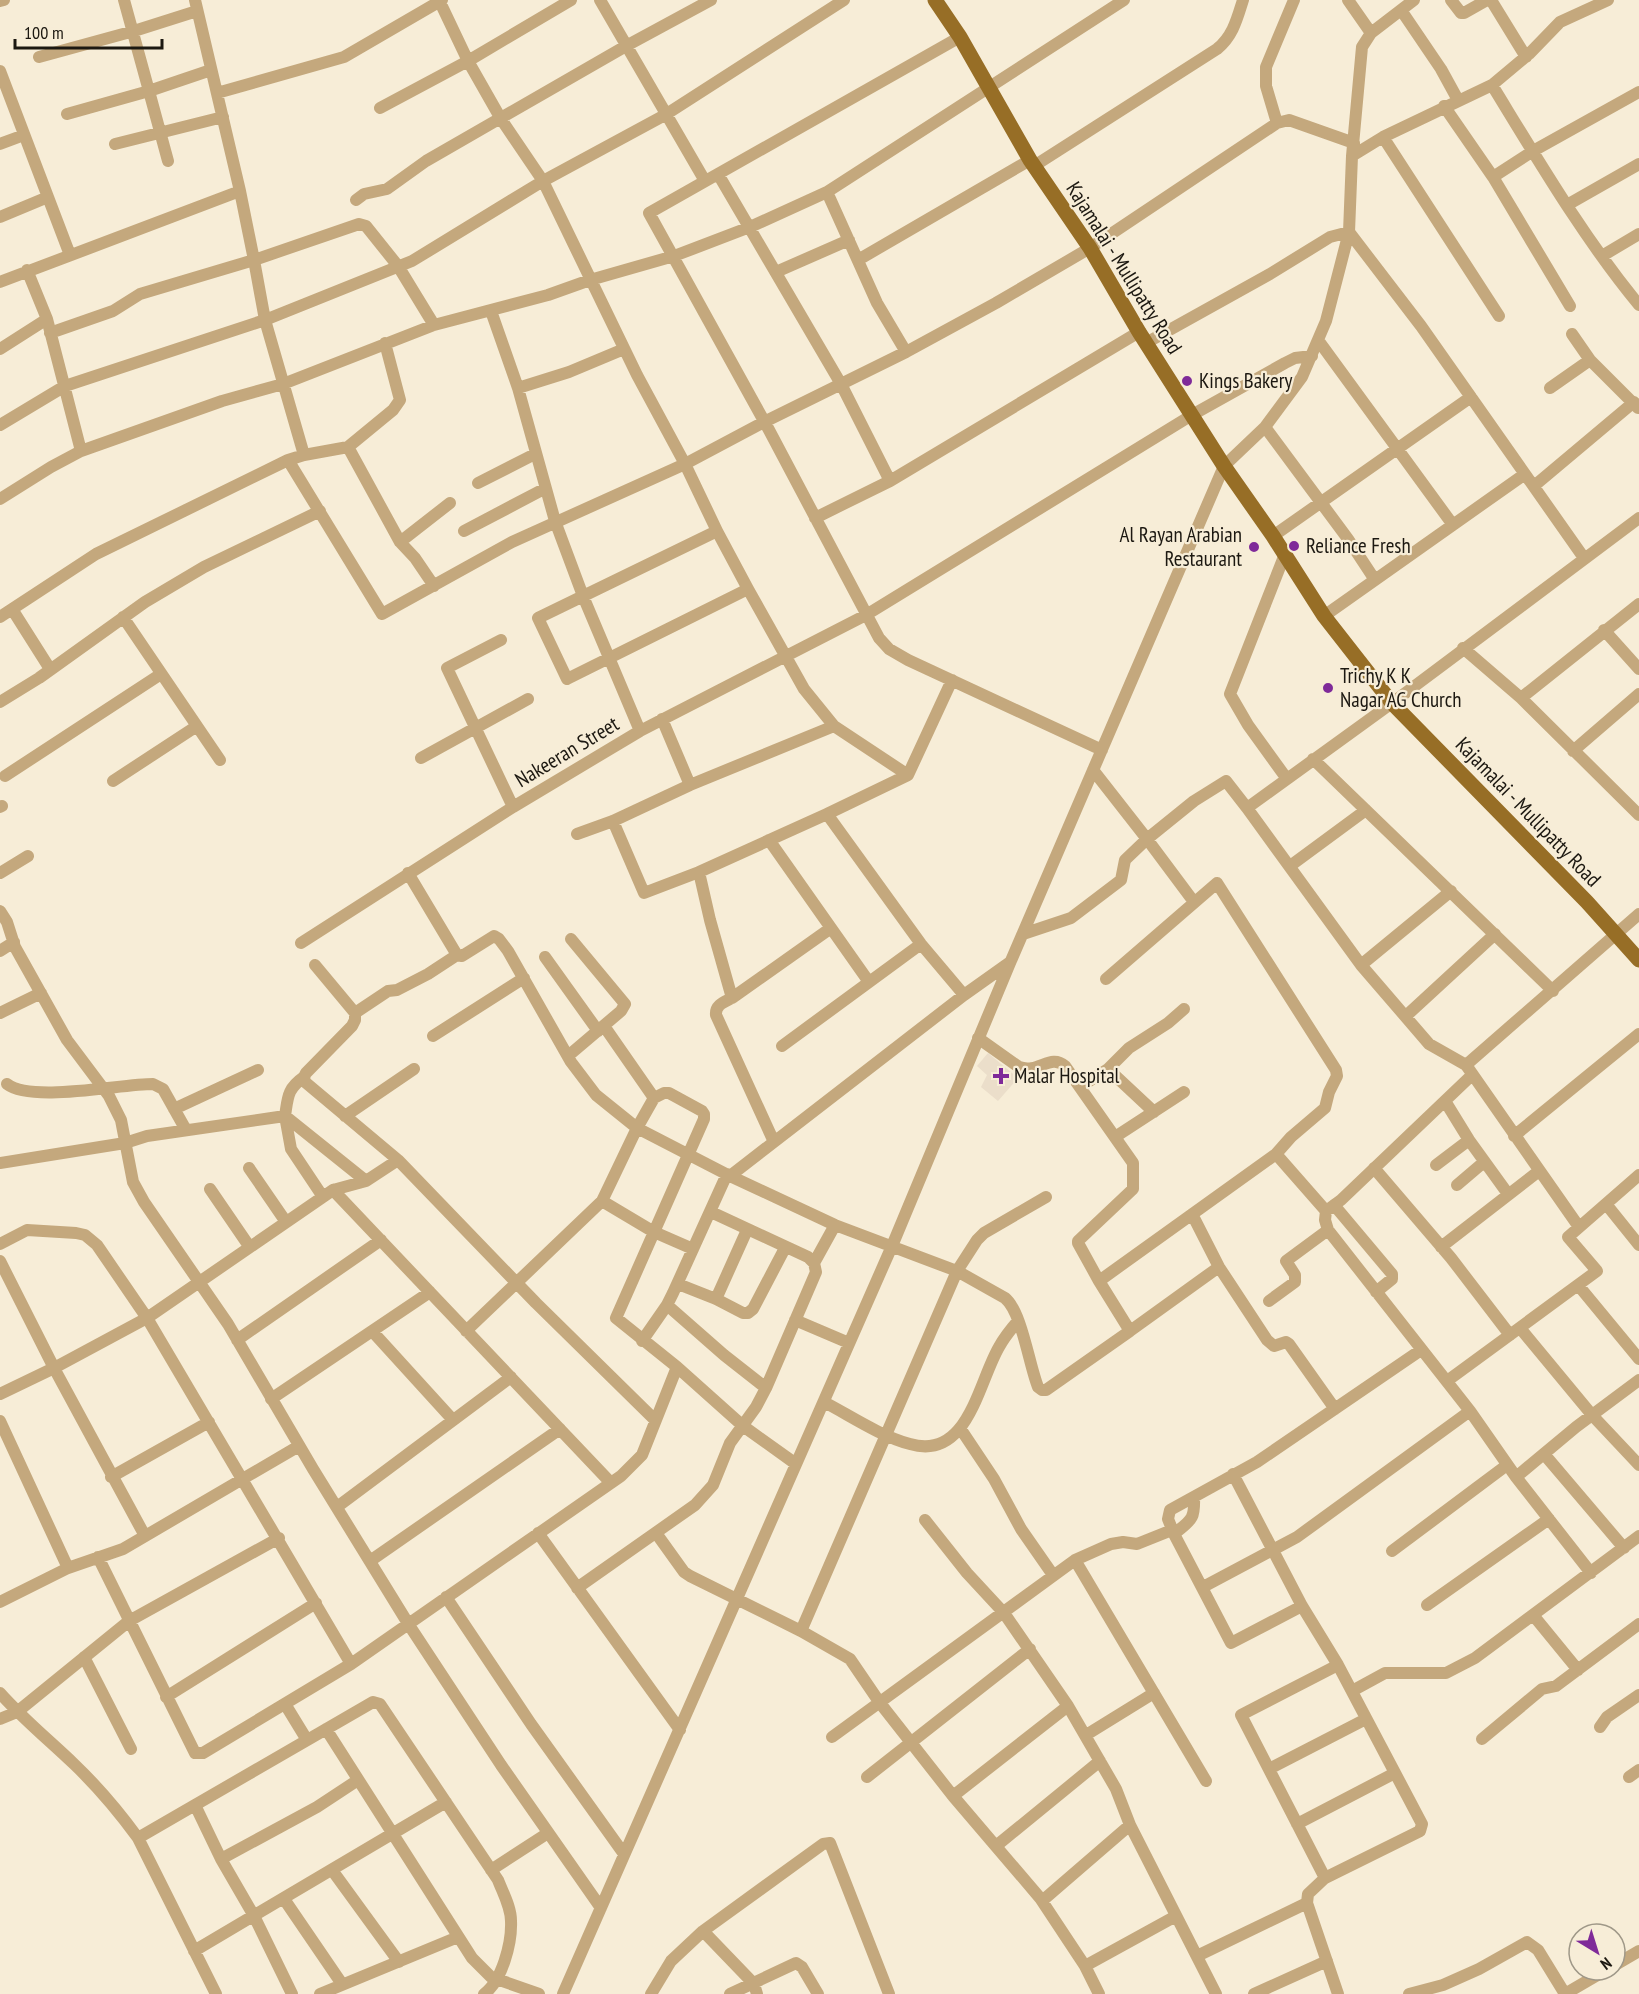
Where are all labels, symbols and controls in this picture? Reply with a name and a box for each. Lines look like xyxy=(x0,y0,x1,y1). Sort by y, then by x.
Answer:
scale bar xyxy=(15,12,162,50)
text: 100 m xyxy=(24,21,64,44)
street label: Kajamalai - Mullipatty Road xyxy=(1061,177,1188,359)
place label: Kings Bakery xyxy=(1199,367,1292,394)
marker: Kings Bakery xyxy=(1180,374,1194,388)
place label: Al Rayan Arabian Restaurant xyxy=(1119,521,1242,572)
place label: Reliance Fresh xyxy=(1306,532,1411,559)
marker: Reliance Fresh xyxy=(1287,539,1301,553)
marker: Al Rayan Arabian Restaurant xyxy=(1247,540,1261,554)
place label: Trichy K K Nagar AG Church xyxy=(1340,662,1462,713)
marker: Trichy K K Nagar AG Church xyxy=(1321,681,1335,695)
street label: Nakeeran Street xyxy=(510,710,624,793)
street label: Kajamalai - Mullipatty Road xyxy=(1450,731,1607,892)
place label: Malar Hospital xyxy=(1014,1062,1120,1089)
marker: Malar Hospital xyxy=(992,1067,1010,1085)
north arrow xyxy=(1567,1922,1627,1982)
text: N xyxy=(1597,1953,1616,1974)

